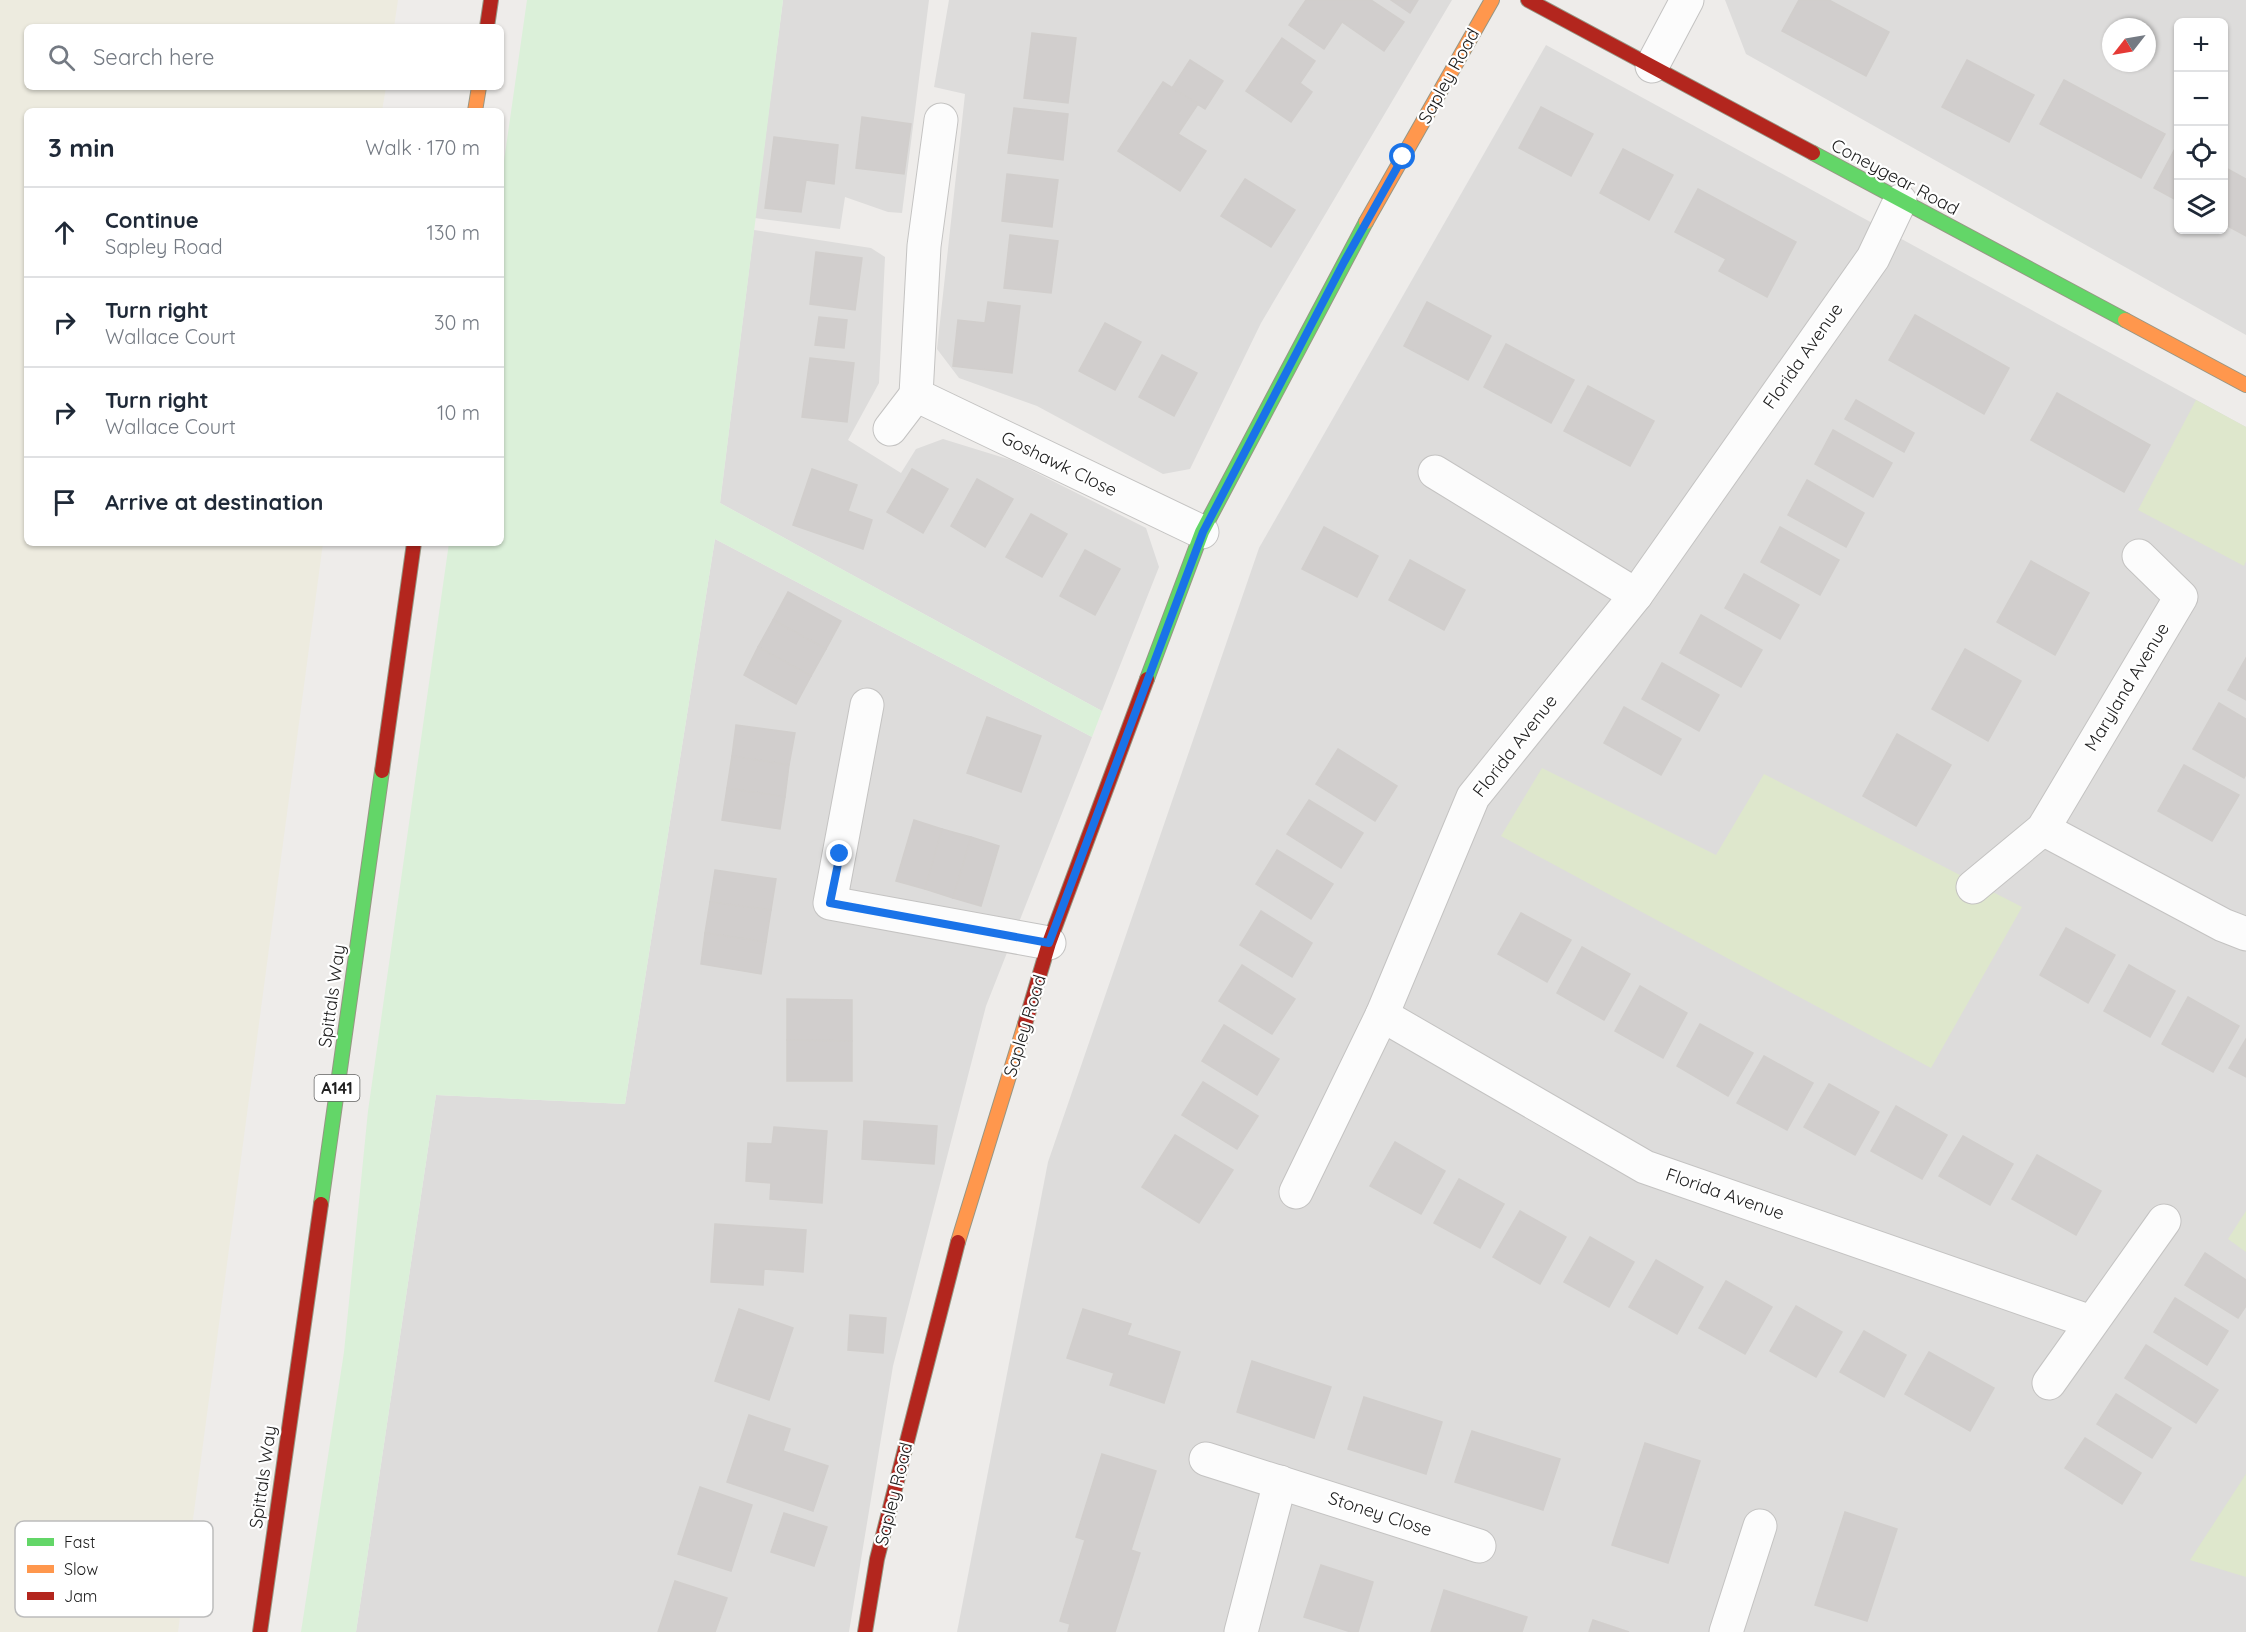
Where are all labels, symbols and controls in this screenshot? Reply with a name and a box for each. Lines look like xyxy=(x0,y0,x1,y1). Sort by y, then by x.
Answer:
north arrow xyxy=(2102,18,2156,72)
map controls xyxy=(2174,18,2228,234)
button: + xyxy=(2174,18,2228,72)
search box xyxy=(24,24,504,90)
street label: Sapley Road xyxy=(1413,24,1484,128)
icon: search xyxy=(45,41,78,74)
text: Search here xyxy=(93,43,214,71)
button: − xyxy=(2174,72,2228,126)
button: locate xyxy=(2174,126,2228,180)
text: 3 min xyxy=(48,131,115,164)
street label: Coneygear Road xyxy=(1827,133,1963,220)
text: Walk · 170 m xyxy=(365,135,480,160)
route start xyxy=(1389,143,1415,169)
button: layers xyxy=(2174,180,2228,234)
text: Continue xyxy=(105,206,199,234)
icon: ahead xyxy=(48,216,81,249)
text: 130 m xyxy=(427,220,480,245)
text: Sapley Road xyxy=(105,234,223,259)
text: Turn right xyxy=(105,296,209,324)
street label: Florida Avenue xyxy=(1758,298,1848,413)
icon: right xyxy=(48,306,81,339)
text: 30 m xyxy=(434,310,480,335)
text: Wallace Court xyxy=(105,324,236,349)
text: Turn right xyxy=(105,386,209,414)
icon: right xyxy=(48,396,81,429)
text: 10 m xyxy=(437,400,480,425)
text: Wallace Court xyxy=(105,414,236,439)
street label: Goshawk Close xyxy=(997,426,1121,502)
icon: arrive xyxy=(48,486,81,519)
text: Arrive at destination xyxy=(105,488,323,516)
street label: Maryland Avenue xyxy=(2079,618,2174,755)
street label: Florida Avenue xyxy=(1467,690,1562,802)
route end xyxy=(826,840,852,866)
street label: Spittals Way xyxy=(313,943,350,1049)
street label: Sapley Road xyxy=(998,972,1051,1080)
road number: A141 xyxy=(314,1075,360,1101)
street label: Florida Avenue xyxy=(1663,1162,1788,1225)
street label: Spittals Way xyxy=(244,1424,281,1530)
street label: Sapley Road xyxy=(870,1440,917,1548)
street label: Stoney Close xyxy=(1325,1486,1435,1541)
legend xyxy=(15,1521,213,1617)
text: Fast xyxy=(64,1532,95,1552)
text: Slow xyxy=(64,1559,98,1579)
text: Jam xyxy=(64,1586,97,1606)

